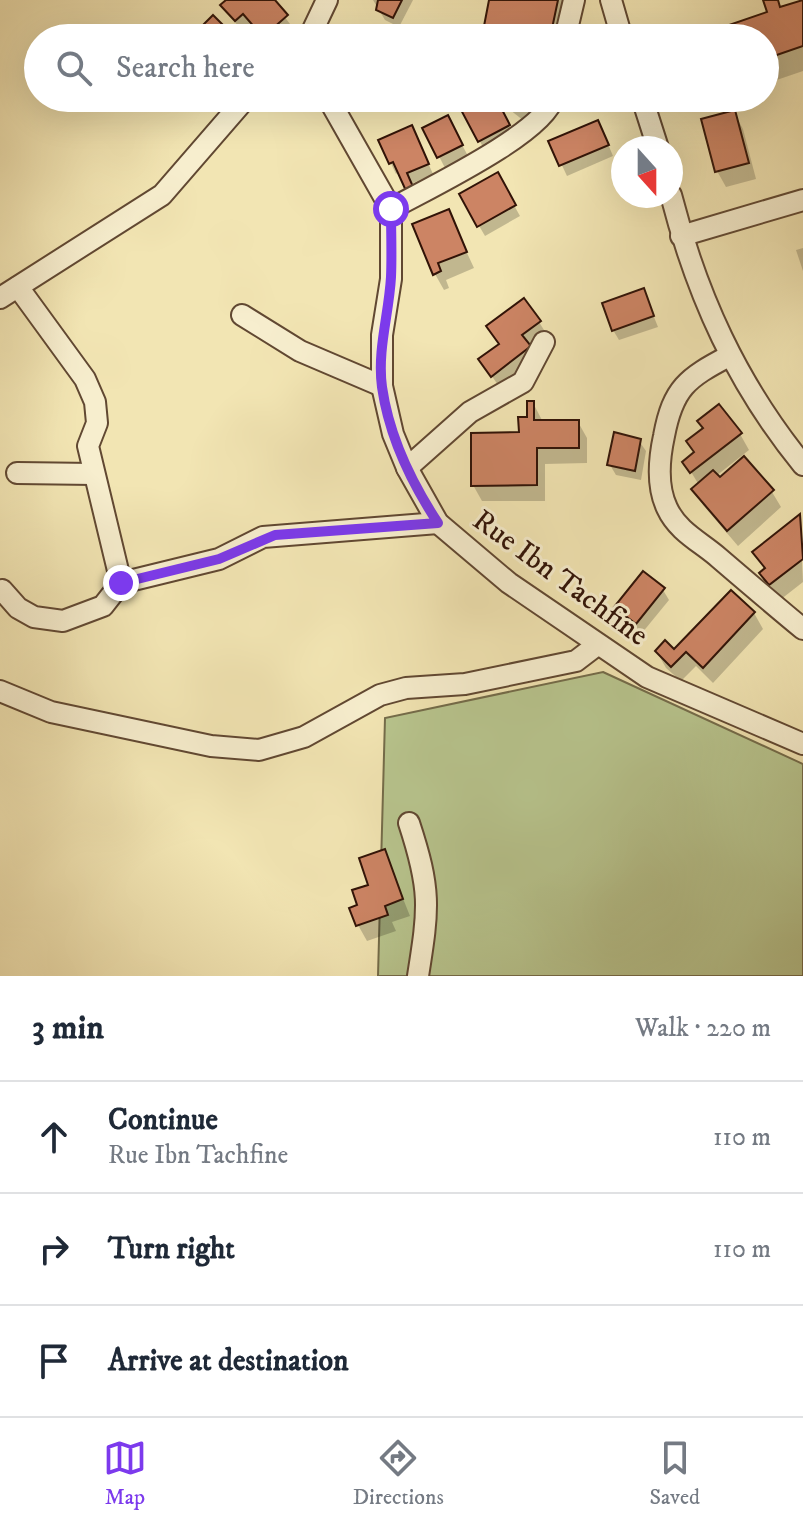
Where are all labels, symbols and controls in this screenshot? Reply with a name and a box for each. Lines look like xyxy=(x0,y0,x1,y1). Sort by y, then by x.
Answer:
search box xyxy=(24,24,779,112)
icon: search xyxy=(52,46,96,90)
text: Search here xyxy=(116,50,255,87)
north arrow xyxy=(611,136,683,208)
route start xyxy=(373,191,409,227)
street label: Rue Ibn Tachfine xyxy=(465,502,655,654)
route end xyxy=(103,565,139,601)
text: 3 min xyxy=(32,1007,104,1049)
text: Walk · 220 m xyxy=(635,1012,771,1045)
text: Continue xyxy=(108,1102,218,1139)
icon: ahead xyxy=(32,1115,76,1159)
text: 110 m xyxy=(713,1121,771,1154)
text: Rue Ibn Tachfine xyxy=(108,1139,288,1172)
icon: right xyxy=(32,1227,76,1271)
text: Turn right xyxy=(108,1231,235,1268)
text: 110 m xyxy=(713,1233,771,1266)
icon: arrive xyxy=(32,1339,76,1383)
text: Arrive at destination xyxy=(108,1343,349,1380)
tab: Map xyxy=(103,1436,147,1511)
tab: Directions xyxy=(353,1436,444,1511)
tab: Saved xyxy=(650,1436,700,1511)

